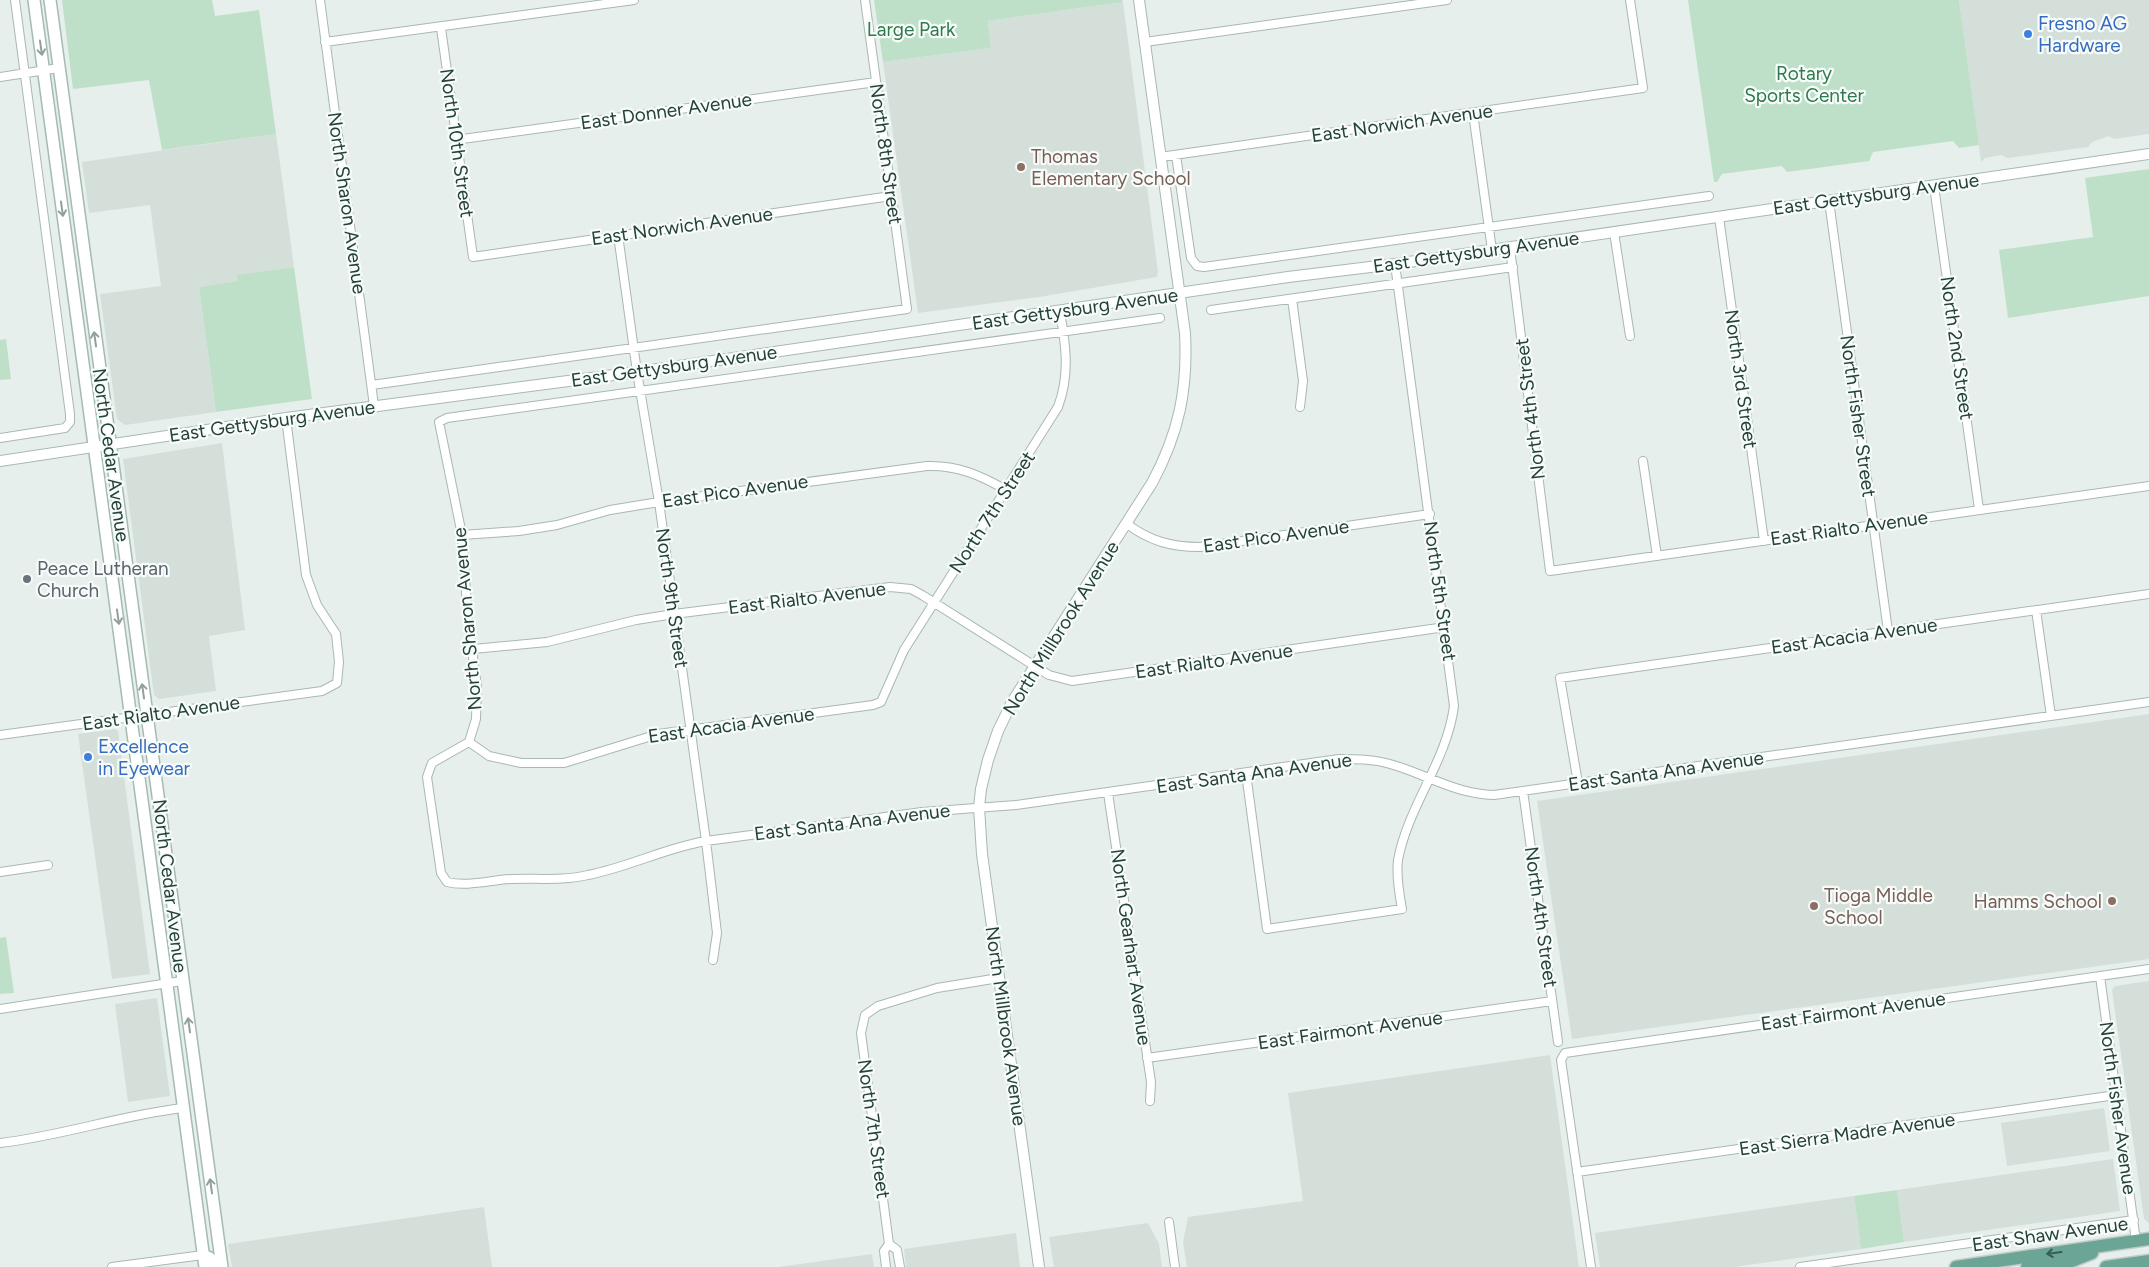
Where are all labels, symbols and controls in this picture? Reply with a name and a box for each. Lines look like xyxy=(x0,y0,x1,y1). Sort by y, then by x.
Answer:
place label: Fresno AG Hardware xyxy=(2038,12,2127,57)
park label: Large Park xyxy=(867,18,956,41)
marker: Fresno AG Hardware xyxy=(2022,28,2034,40)
one-way arrow xyxy=(36,40,46,56)
park label: Rotary Sports Center xyxy=(1744,62,1864,107)
street label: North 10th Street xyxy=(435,67,479,219)
street label: North 8th Street xyxy=(865,82,907,226)
street label: East Donner Avenue xyxy=(579,88,753,134)
street label: East Norwich Avenue xyxy=(1310,99,1494,147)
street label: North Sharon Avenue xyxy=(323,111,371,295)
place label: Thomas Elementary School xyxy=(1031,145,1191,190)
marker: Thomas Elementary School xyxy=(1015,161,1027,173)
street label: East Gettysburg Avenue xyxy=(1771,168,1981,220)
one-way arrow xyxy=(58,201,68,217)
street label: East Norwich Avenue xyxy=(590,202,774,250)
street label: East Gettysburg Avenue xyxy=(1371,226,1581,278)
street label: North 2nd Street xyxy=(1936,275,1978,421)
street label: East Gettysburg Avenue xyxy=(970,283,1180,335)
street label: North 3rd Street xyxy=(1720,308,1762,450)
one-way arrow xyxy=(90,331,100,347)
street label: North Fisher Street xyxy=(1835,333,1881,499)
street label: North 4th Street xyxy=(1510,337,1550,481)
street label: East Gettysburg Avenue xyxy=(569,340,779,392)
street label: North Cedar Avenue xyxy=(87,367,135,543)
street label: East Gettysburg Avenue xyxy=(167,395,377,447)
street label: North 7th Street xyxy=(944,447,1040,577)
street label: East Pico Avenue xyxy=(660,469,810,513)
street label: East Rialto Avenue xyxy=(1769,506,1929,550)
street label: East Pico Avenue xyxy=(1201,514,1351,558)
street label: North 5th Street xyxy=(1419,519,1461,663)
street label: North Sharon Avenue xyxy=(448,527,486,711)
street label: North 9th Street xyxy=(651,527,693,669)
street label: North Millbrook Avenue xyxy=(998,537,1124,719)
place label: Peace Lutheran Church xyxy=(37,557,169,602)
marker: Peace Lutheran Church xyxy=(21,573,33,585)
street label: East Rialto Avenue xyxy=(727,577,887,619)
one-way arrow xyxy=(113,608,123,624)
street label: East Acacia Avenue xyxy=(1769,613,1939,659)
street label: East Rialto Avenue xyxy=(1134,639,1294,683)
one-way arrow xyxy=(138,683,148,699)
street label: East Rialto Avenue xyxy=(81,691,241,735)
street label: East Acacia Avenue xyxy=(646,702,816,748)
place label: Excellence in Eyewear xyxy=(98,735,191,780)
street label: East Santa Ana Avenue xyxy=(1567,746,1765,796)
street label: East Santa Ana Avenue xyxy=(1155,748,1353,798)
marker: Excellence in Eyewear xyxy=(82,751,94,763)
street label: North Cedar Avenue xyxy=(148,798,192,974)
street label: East Santa Ana Avenue xyxy=(753,799,951,845)
street label: North 4th Street xyxy=(1520,845,1562,989)
street label: North Gearhart Avenue xyxy=(1106,847,1156,1047)
place label: Tioga Middle School xyxy=(1824,884,1933,929)
place label: Hamms School xyxy=(1973,890,2102,913)
marker: Hamms School xyxy=(2106,895,2118,907)
marker: Tioga Middle School xyxy=(1808,900,1820,912)
street label: North Millbrook Avenue xyxy=(981,925,1031,1127)
street label: East Fairmont Avenue xyxy=(1759,987,1947,1035)
street label: East Fairmont Avenue xyxy=(1256,1006,1444,1054)
one-way arrow xyxy=(183,1017,193,1033)
street label: North Fisher Avenue xyxy=(2094,1020,2142,1196)
street label: North 7th Street xyxy=(853,1058,895,1200)
street label: East Sierra Madre Avenue xyxy=(1737,1107,1957,1161)
one-way arrow xyxy=(206,1178,216,1194)
street label: East Shaw Avenue xyxy=(1971,1212,2129,1256)
one-way arrow xyxy=(2046,1248,2062,1258)

